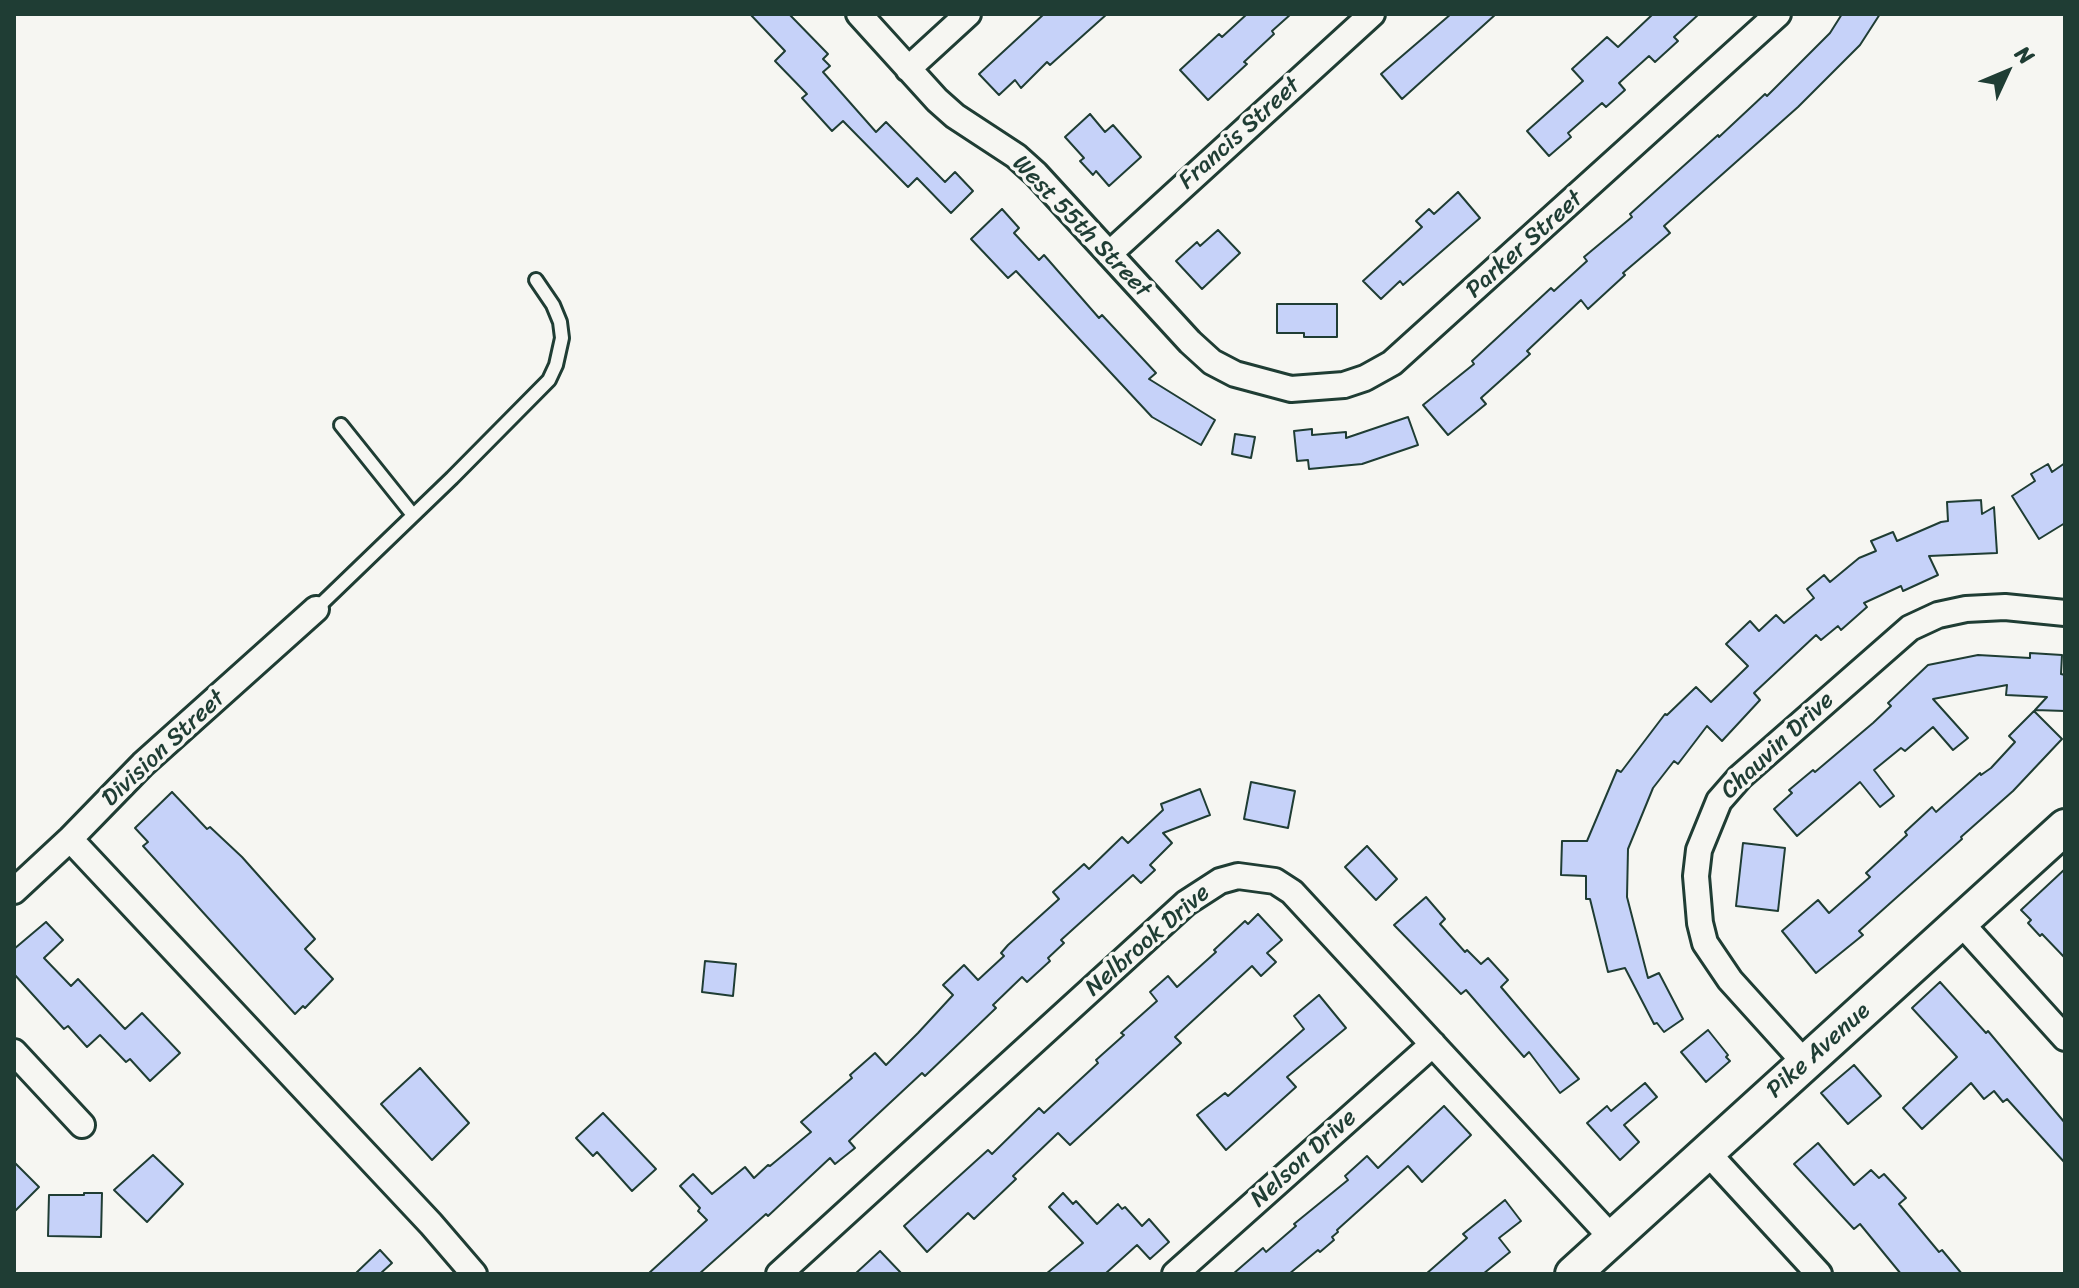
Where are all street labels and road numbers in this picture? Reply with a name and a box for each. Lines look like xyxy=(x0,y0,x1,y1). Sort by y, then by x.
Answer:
street label: Francis Street xyxy=(1173,72,1307,196)
street label: West 55th Street xyxy=(1006,150,1156,304)
street label: Parker Street xyxy=(1461,185,1589,305)
street label: Division Street xyxy=(97,685,231,813)
street label: Chauvin Drive xyxy=(1716,686,1840,806)
street label: Nelbrook Drive xyxy=(1080,879,1216,1003)
street label: Pike Avenue xyxy=(1761,997,1877,1105)
street label: Nelson Drive xyxy=(1245,1104,1363,1214)

